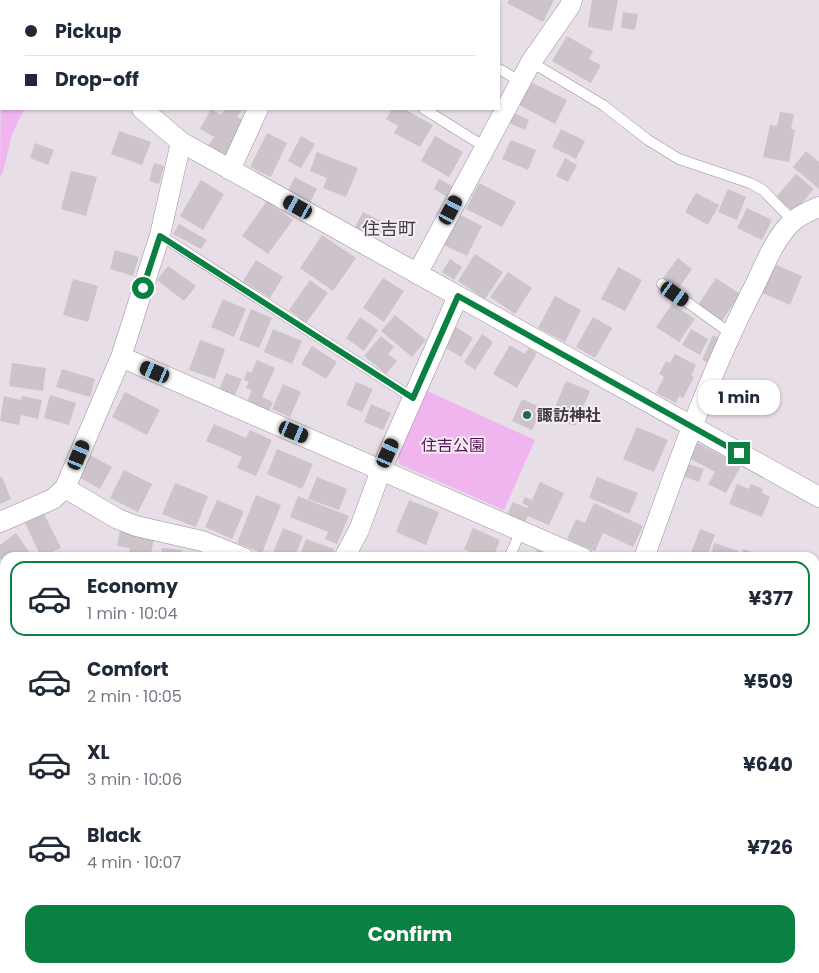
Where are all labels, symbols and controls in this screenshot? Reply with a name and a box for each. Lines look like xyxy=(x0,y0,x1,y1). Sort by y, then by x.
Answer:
text: Pickup xyxy=(55,18,121,45)
text: Drop-off xyxy=(55,66,139,93)
car xyxy=(281,193,314,221)
car xyxy=(437,193,464,227)
district label: 住吉町 xyxy=(362,216,416,241)
route start xyxy=(132,277,154,299)
car xyxy=(658,279,691,309)
car xyxy=(138,359,171,385)
callout: 1 min xyxy=(698,380,780,416)
text: 1 min xyxy=(718,386,760,409)
place label: 諏訪神社 xyxy=(537,404,601,427)
marker: 諏訪神社 xyxy=(521,409,533,421)
car xyxy=(277,419,310,445)
park label: 住吉公園 xyxy=(421,434,485,457)
car xyxy=(375,436,400,470)
car xyxy=(66,438,91,472)
route end xyxy=(728,442,750,464)
text: Economy xyxy=(87,573,178,600)
icon: car xyxy=(27,576,72,621)
text: ¥377 xyxy=(748,585,793,612)
text: 1 min · 10:04 xyxy=(87,602,178,625)
text: Comfort xyxy=(87,656,169,683)
icon: car xyxy=(27,659,72,704)
text: ¥509 xyxy=(744,668,793,695)
text: 2 min · 10:05 xyxy=(87,685,182,708)
text: XL xyxy=(87,739,110,766)
icon: car xyxy=(27,742,72,787)
text: ¥640 xyxy=(743,751,793,778)
text: 3 min · 10:06 xyxy=(87,768,182,791)
text: Black xyxy=(87,822,141,849)
icon: car xyxy=(27,825,72,870)
text: ¥726 xyxy=(747,834,793,861)
text: 4 min · 10:07 xyxy=(87,851,181,874)
button: Confirm xyxy=(25,905,795,963)

